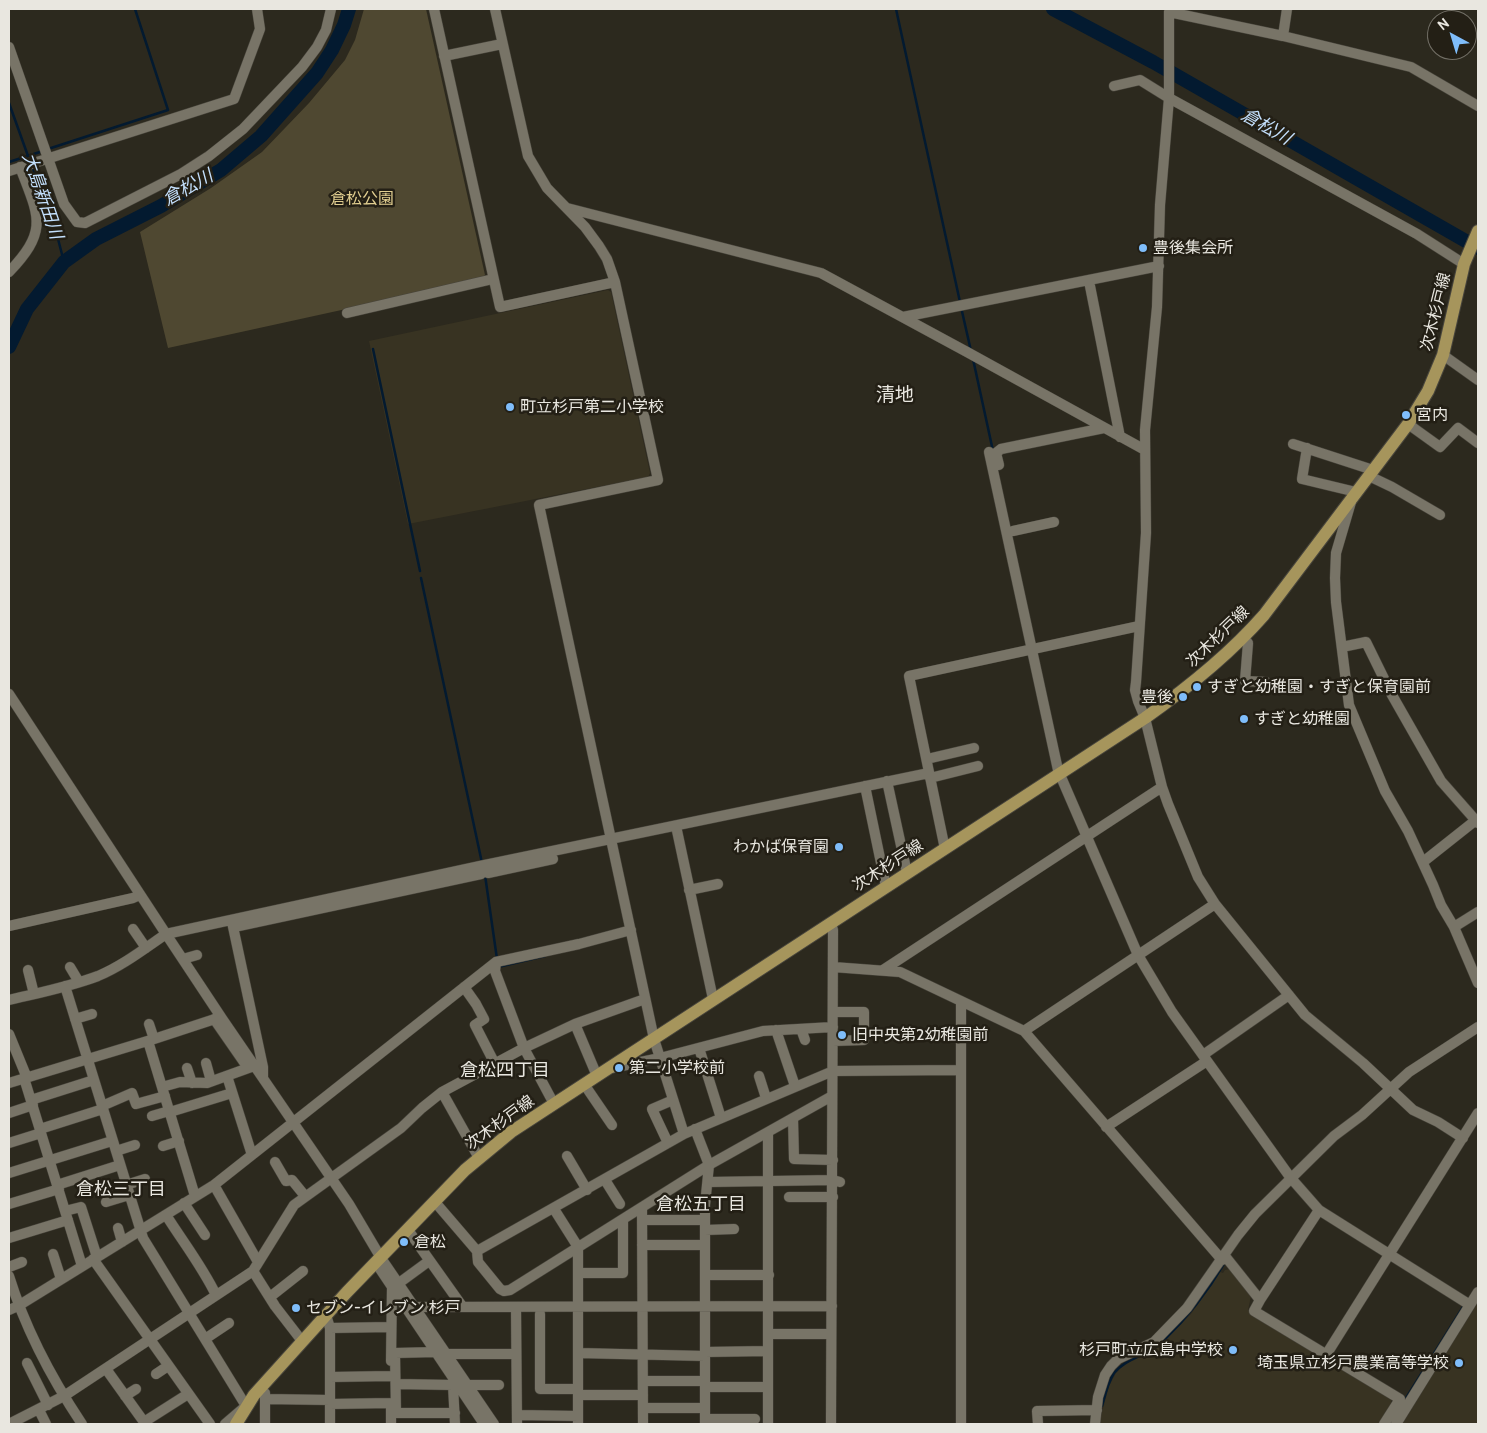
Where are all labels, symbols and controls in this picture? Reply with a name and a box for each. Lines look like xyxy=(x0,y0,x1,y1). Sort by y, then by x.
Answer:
north arrow xyxy=(1427,10,1477,60)
text: N xyxy=(1434,14,1453,34)
water label: 倉松川 xyxy=(1237,104,1295,150)
water label: 大島新田川 xyxy=(17,150,67,242)
water label: 倉松川 xyxy=(159,165,217,211)
park label: 倉松公園 xyxy=(330,189,394,209)
place label: 豊後集会所 xyxy=(1153,238,1233,258)
marker: 豊後集会所 xyxy=(1137,242,1149,254)
street label: 次木杉戸線 xyxy=(1417,271,1455,353)
district label: 清地 xyxy=(876,384,914,406)
place label: 町立杉戸第二小学校 xyxy=(520,397,664,417)
marker: 町立杉戸第二小学校 xyxy=(504,401,516,413)
place label: 宮内 xyxy=(1416,405,1448,425)
marker: 宮内 xyxy=(1400,409,1412,421)
street label: 次木杉戸線 xyxy=(1183,602,1253,672)
place label: すぎと幼稚園・すぎと保育園前 xyxy=(1207,677,1431,697)
marker: すぎと幼稚園・すぎと保育園前 xyxy=(1191,681,1203,693)
place label: 豊後 xyxy=(1141,687,1173,707)
marker: 豊後 xyxy=(1177,691,1189,703)
place label: すぎと幼稚園 xyxy=(1254,709,1350,729)
marker: すぎと幼稚園 xyxy=(1238,713,1250,725)
street label: 次木杉戸線 xyxy=(849,836,927,896)
place label: わかば保育園 xyxy=(733,837,829,857)
marker: わかば保育園 xyxy=(833,841,845,853)
place label: 旧中央第2幼稚園前 xyxy=(852,1025,988,1045)
marker: 旧中央第2幼稚園前 xyxy=(836,1029,848,1041)
place label: 第二小学校前 xyxy=(629,1058,725,1078)
district label: 倉松四丁目 xyxy=(460,1060,550,1082)
marker: 第二小学校前 xyxy=(613,1062,625,1074)
street label: 次木杉戸線 xyxy=(462,1092,538,1154)
district label: 倉松三丁目 xyxy=(76,1179,166,1201)
district label: 倉松五丁目 xyxy=(656,1194,746,1216)
place label: 倉松 xyxy=(414,1232,446,1252)
marker: 倉松 xyxy=(398,1236,410,1248)
place label: セブン-イレブン 杉戸 xyxy=(306,1298,460,1318)
marker: セブン-イレブン 杉戸 xyxy=(290,1302,302,1314)
place label: 杉戸町立広島中学校 xyxy=(1079,1340,1223,1360)
marker: 杉戸町立広島中学校 xyxy=(1227,1344,1239,1356)
place label: 埼玉県立杉戸農業高等学校 xyxy=(1257,1353,1449,1373)
marker: 埼玉県立杉戸農業高等学校 xyxy=(1453,1357,1465,1369)

